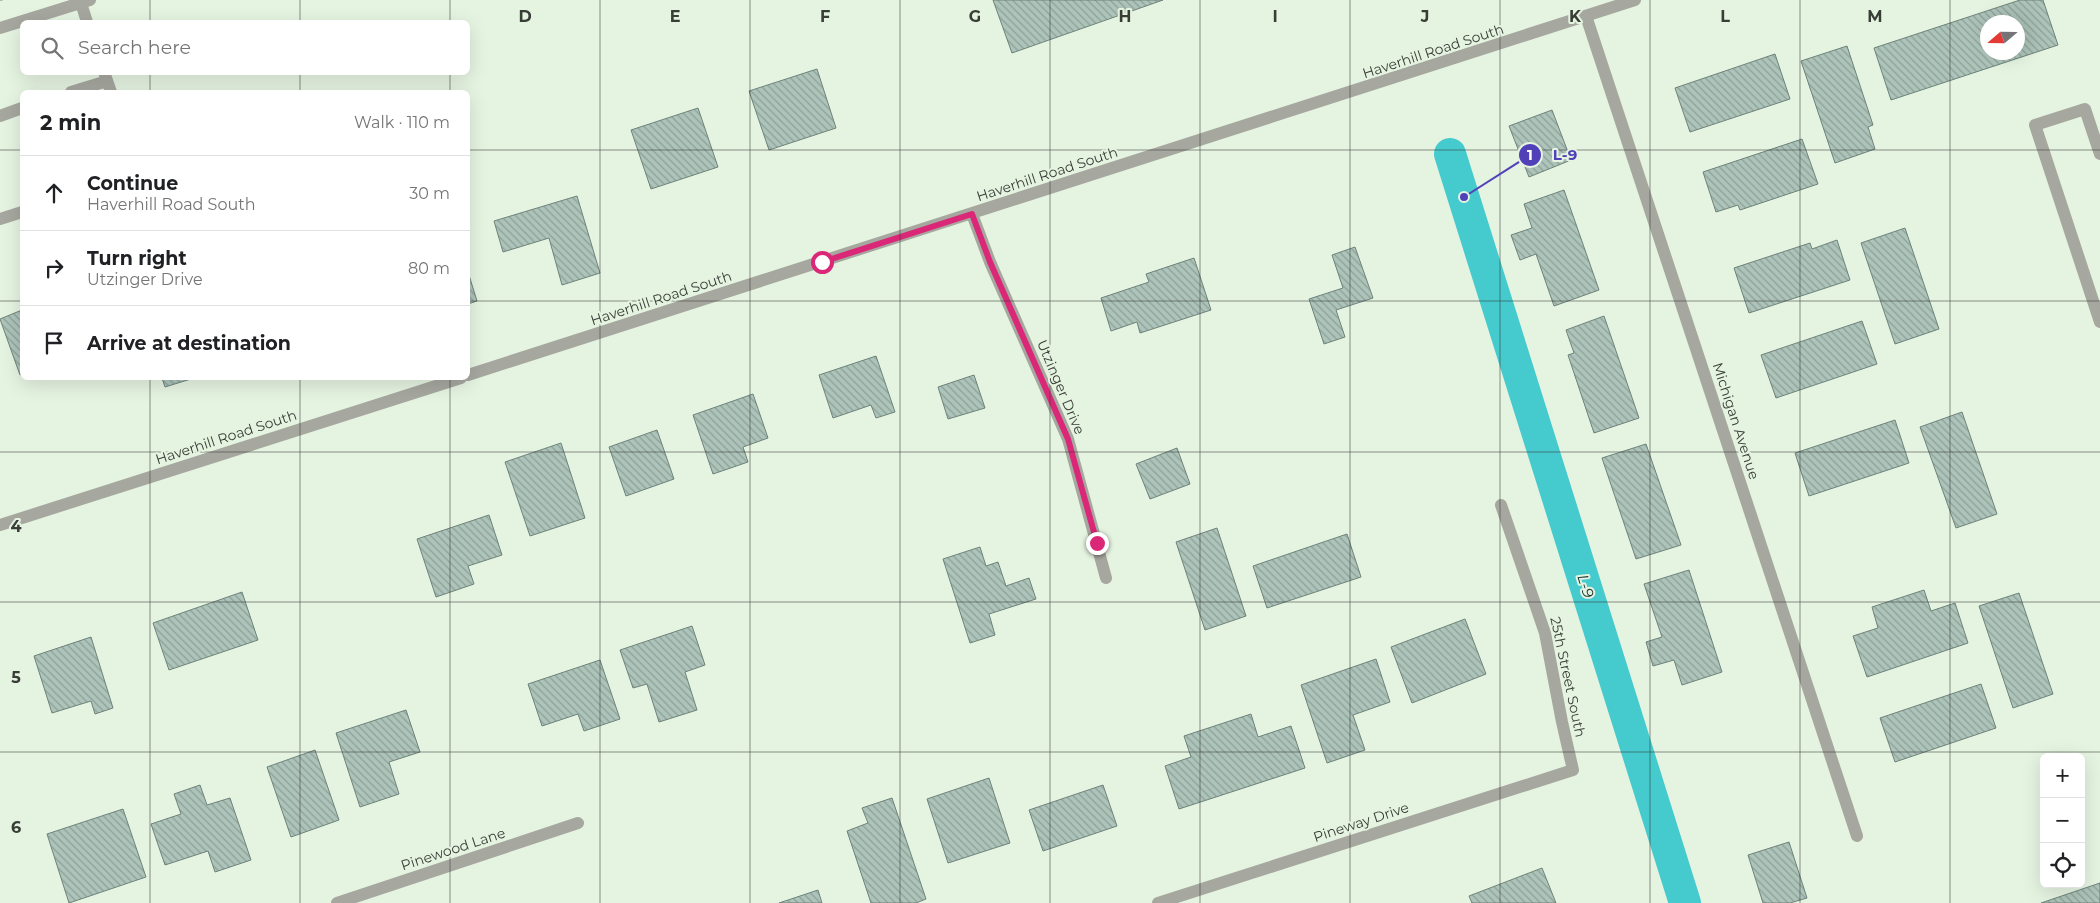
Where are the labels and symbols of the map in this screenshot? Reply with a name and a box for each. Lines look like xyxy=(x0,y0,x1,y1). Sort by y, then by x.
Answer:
text: D xyxy=(518,7,532,26)
text: E xyxy=(670,7,680,26)
text: F xyxy=(820,7,830,26)
text: G xyxy=(969,7,981,26)
text: H xyxy=(1119,7,1131,26)
text: I xyxy=(1272,7,1278,26)
text: J xyxy=(1420,7,1429,26)
text: K xyxy=(1569,7,1582,26)
text: L xyxy=(1720,7,1730,26)
text: M xyxy=(1867,7,1883,26)
north arrow xyxy=(1980,15,2025,60)
street label: Haverhill Road South xyxy=(1360,20,1506,82)
callout: L-9 xyxy=(1517,140,1587,170)
street label: Haverhill Road South xyxy=(974,143,1120,205)
text: 1 xyxy=(1527,145,1533,164)
text: L-9 xyxy=(1553,145,1577,164)
route start xyxy=(811,251,834,274)
street label: Haverhill Road South xyxy=(588,267,734,329)
street label: Utzinger Drive xyxy=(1033,337,1089,437)
street label: Michigan Avenue xyxy=(1709,360,1763,482)
street label: Haverhill Road South xyxy=(153,406,299,468)
text: 4 xyxy=(10,517,22,536)
route end xyxy=(1086,532,1109,555)
water label: L-9 xyxy=(1573,572,1599,600)
street label: 25th Street South xyxy=(1546,615,1590,739)
text: 5 xyxy=(11,668,21,687)
street label: Pineway Drive xyxy=(1311,798,1411,846)
text: 6 xyxy=(11,818,21,837)
street label: Pinewood Lane xyxy=(398,824,508,874)

